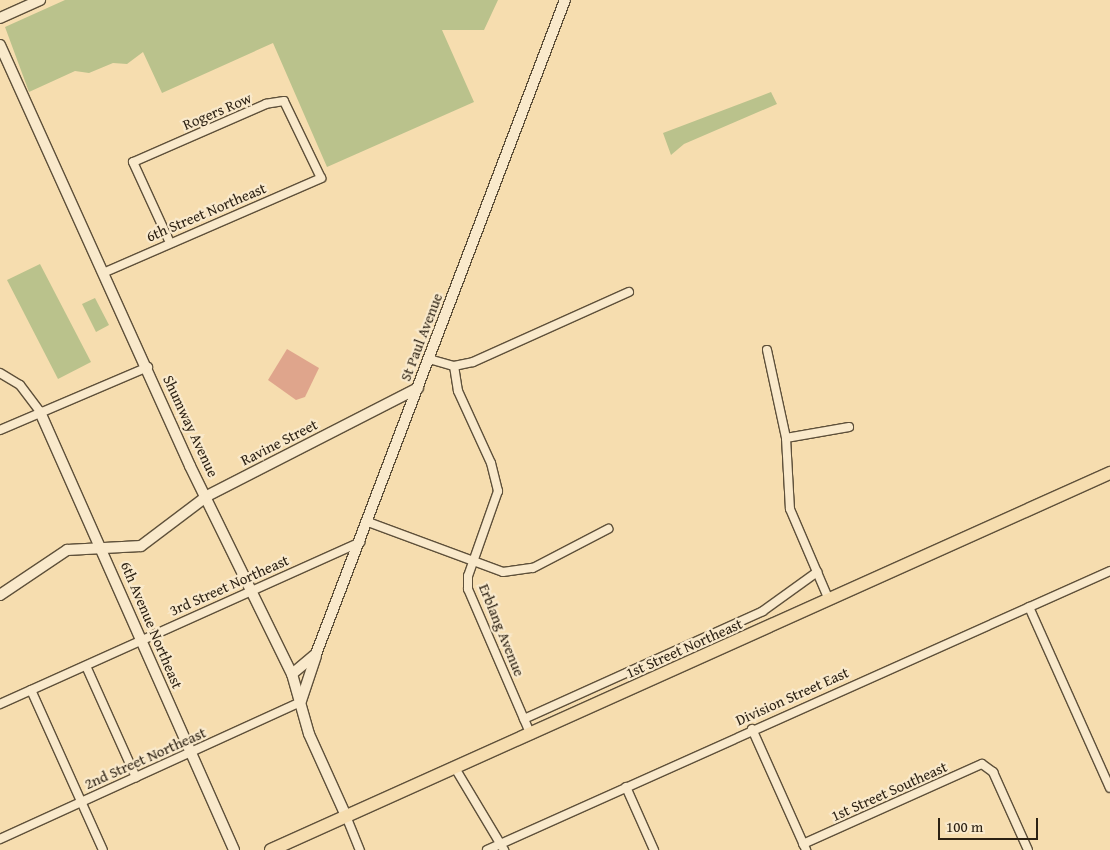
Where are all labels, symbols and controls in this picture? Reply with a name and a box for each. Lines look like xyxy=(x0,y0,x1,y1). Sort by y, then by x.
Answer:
street label: Rogers Row xyxy=(180,88,254,134)
street label: 6th Street Northeast xyxy=(143,179,269,245)
street label: St Paul Avenue xyxy=(396,290,446,384)
street label: Shumway Avenue xyxy=(159,372,223,480)
street label: Ravine Street xyxy=(238,415,320,469)
street label: 3rd Street Northeast xyxy=(167,551,291,619)
street label: 6th Avenue Northeast xyxy=(117,559,187,691)
street label: Erblang Avenue xyxy=(475,581,529,679)
street label: 1st Street Northeast xyxy=(623,614,745,682)
street label: Division Street East xyxy=(733,663,851,729)
street label: 2nd Street Northeast xyxy=(82,723,208,793)
street label: 1st Street Southeast xyxy=(828,757,950,825)
scale bar xyxy=(940,808,1040,840)
text: 100 m xyxy=(946,816,983,837)

